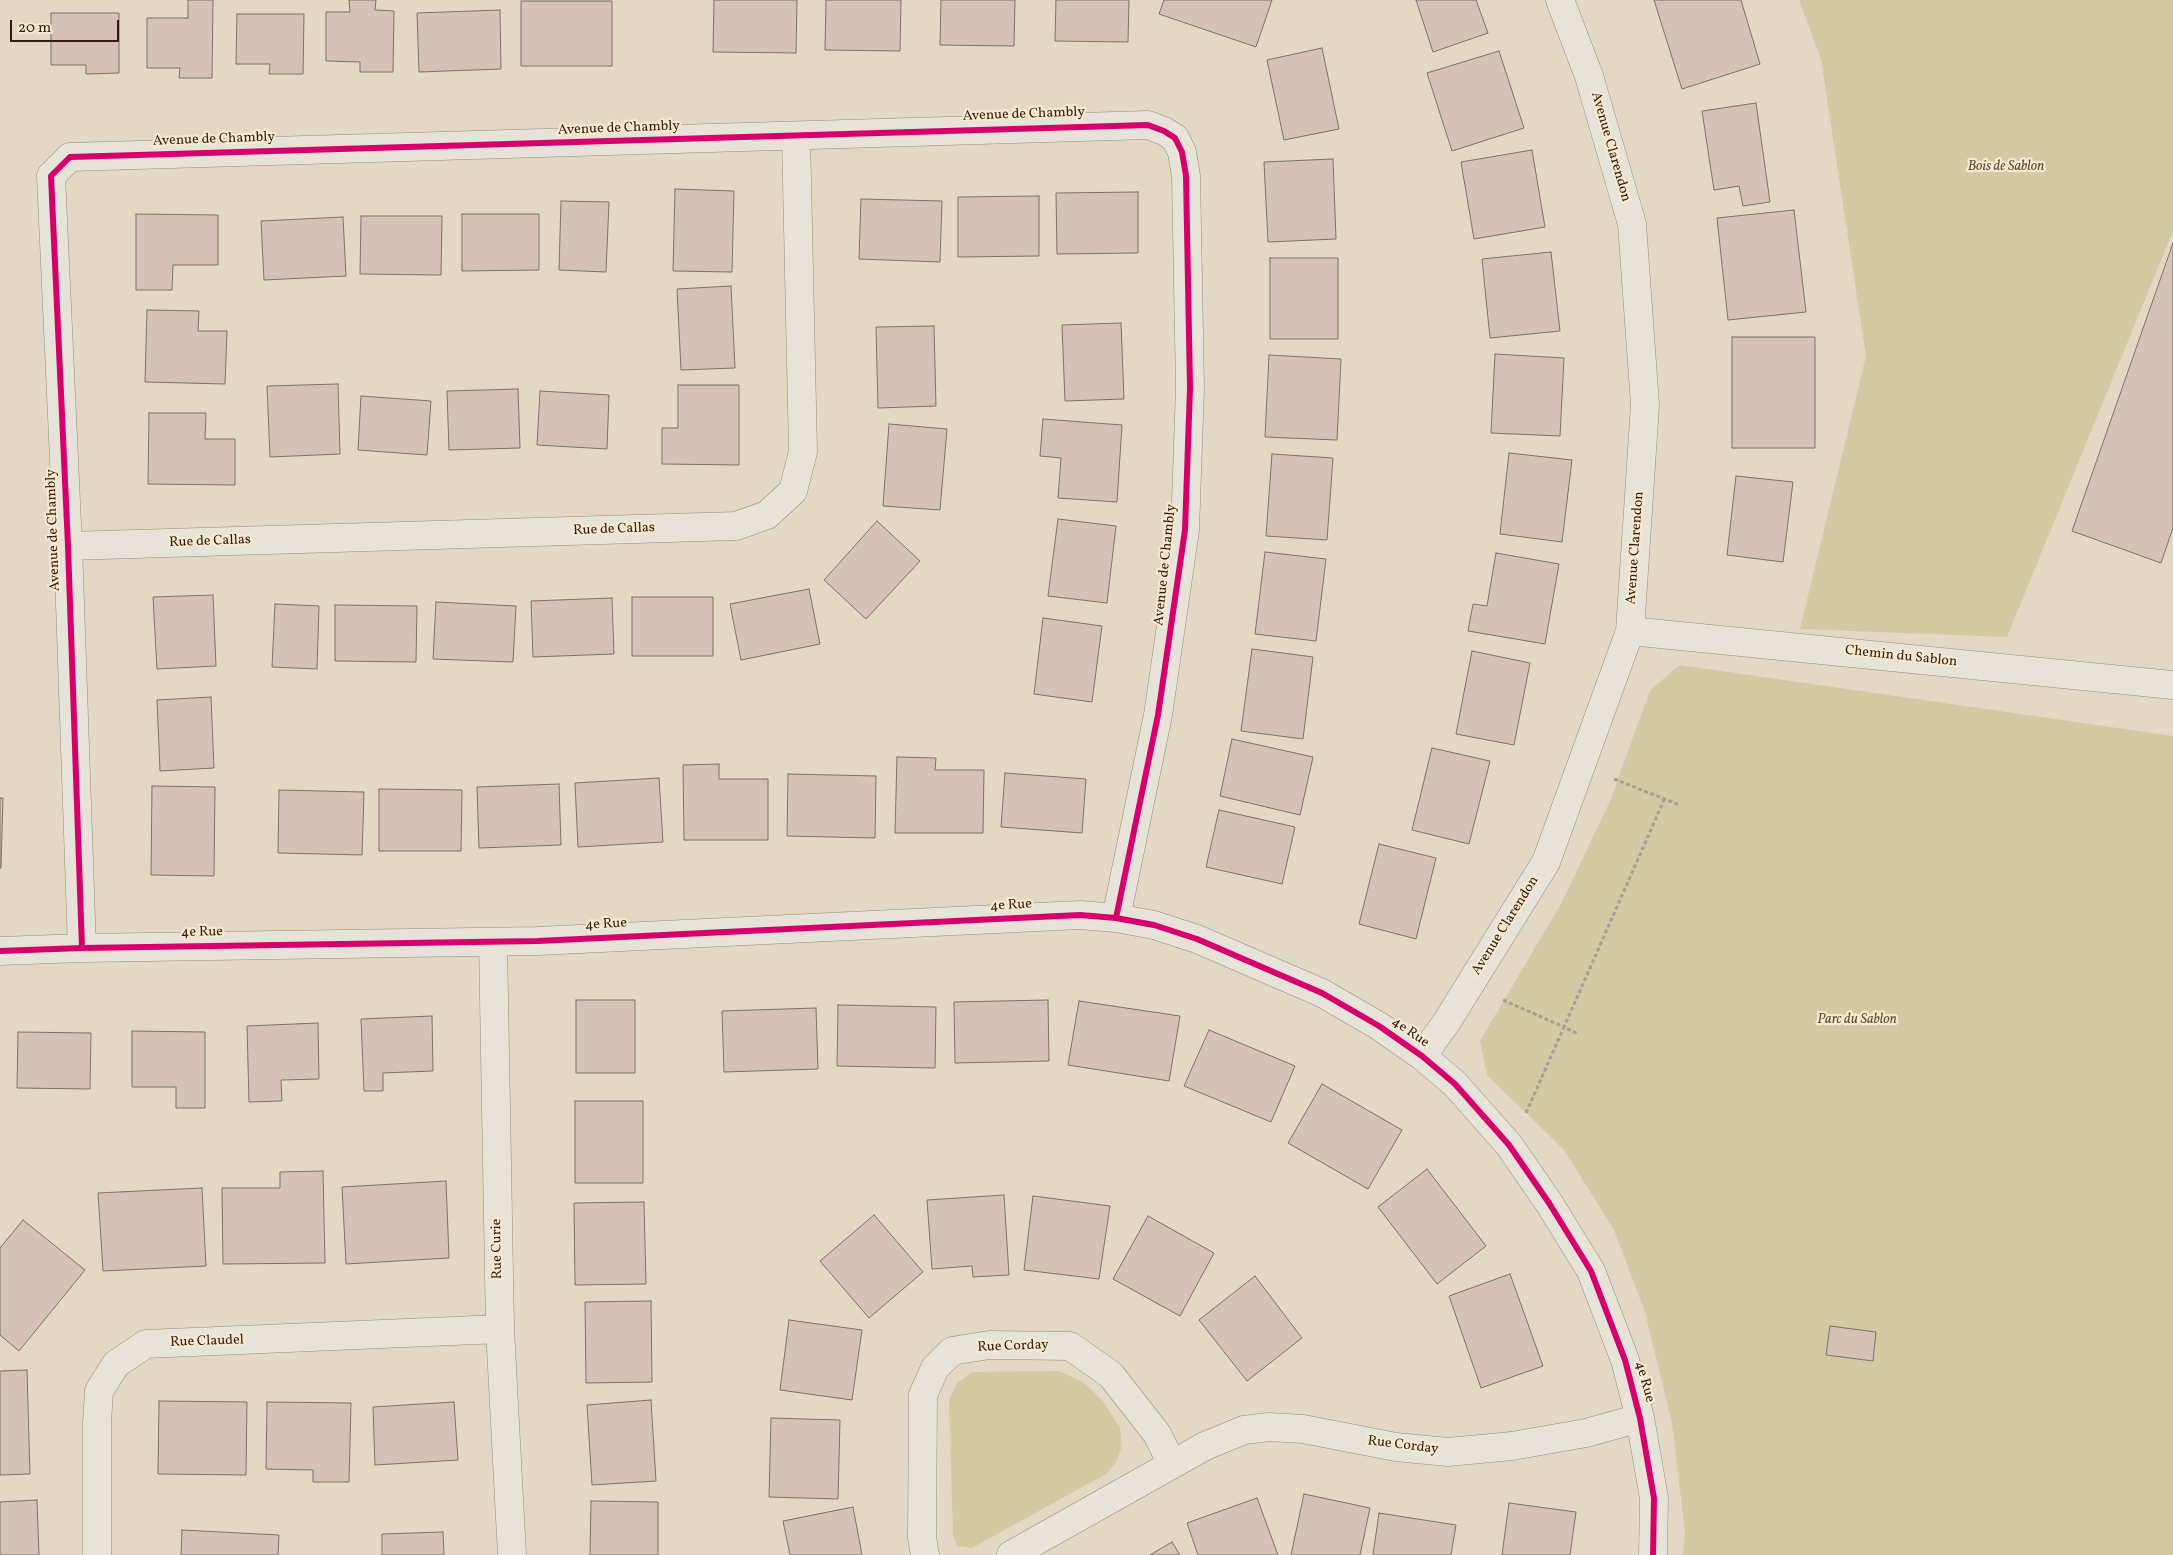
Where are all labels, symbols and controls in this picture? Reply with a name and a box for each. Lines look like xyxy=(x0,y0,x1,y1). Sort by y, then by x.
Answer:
scale bar xyxy=(12,10,121,42)
text: 20 m xyxy=(18,18,51,39)
street label: Avenue Clarendon xyxy=(1586,90,1634,204)
street label: Avenue de Chambly xyxy=(963,104,1085,126)
street label: Avenue de Chambly xyxy=(558,118,680,140)
street label: Avenue de Chambly xyxy=(153,129,275,151)
park label: Bois de Sablon xyxy=(1968,159,2044,175)
street label: Avenue de Chambly xyxy=(43,469,65,591)
street label: Avenue Clarendon xyxy=(1624,491,1648,605)
street label: Avenue de Chambly xyxy=(1151,503,1181,627)
street label: Rue de Callas xyxy=(573,520,655,540)
street label: Rue de Callas xyxy=(169,532,251,552)
street label: Chemin du Sablon xyxy=(1844,643,1958,671)
street label: Avenue Clarendon xyxy=(1469,873,1543,979)
street label: 4e Rue xyxy=(990,897,1032,915)
street label: 4e Rue xyxy=(585,916,627,934)
street label: 4e Rue xyxy=(181,924,223,942)
park label: Parc du Sablon xyxy=(1817,1012,1897,1028)
street label: 4e Rue xyxy=(1388,1014,1432,1052)
street label: Rue Curie xyxy=(489,1219,507,1279)
street label: Rue Claudel xyxy=(170,1332,244,1352)
street label: Rue Corday xyxy=(977,1337,1049,1357)
street label: 4e Rue xyxy=(1630,1360,1658,1404)
street label: Rue Corday xyxy=(1367,1433,1439,1459)

